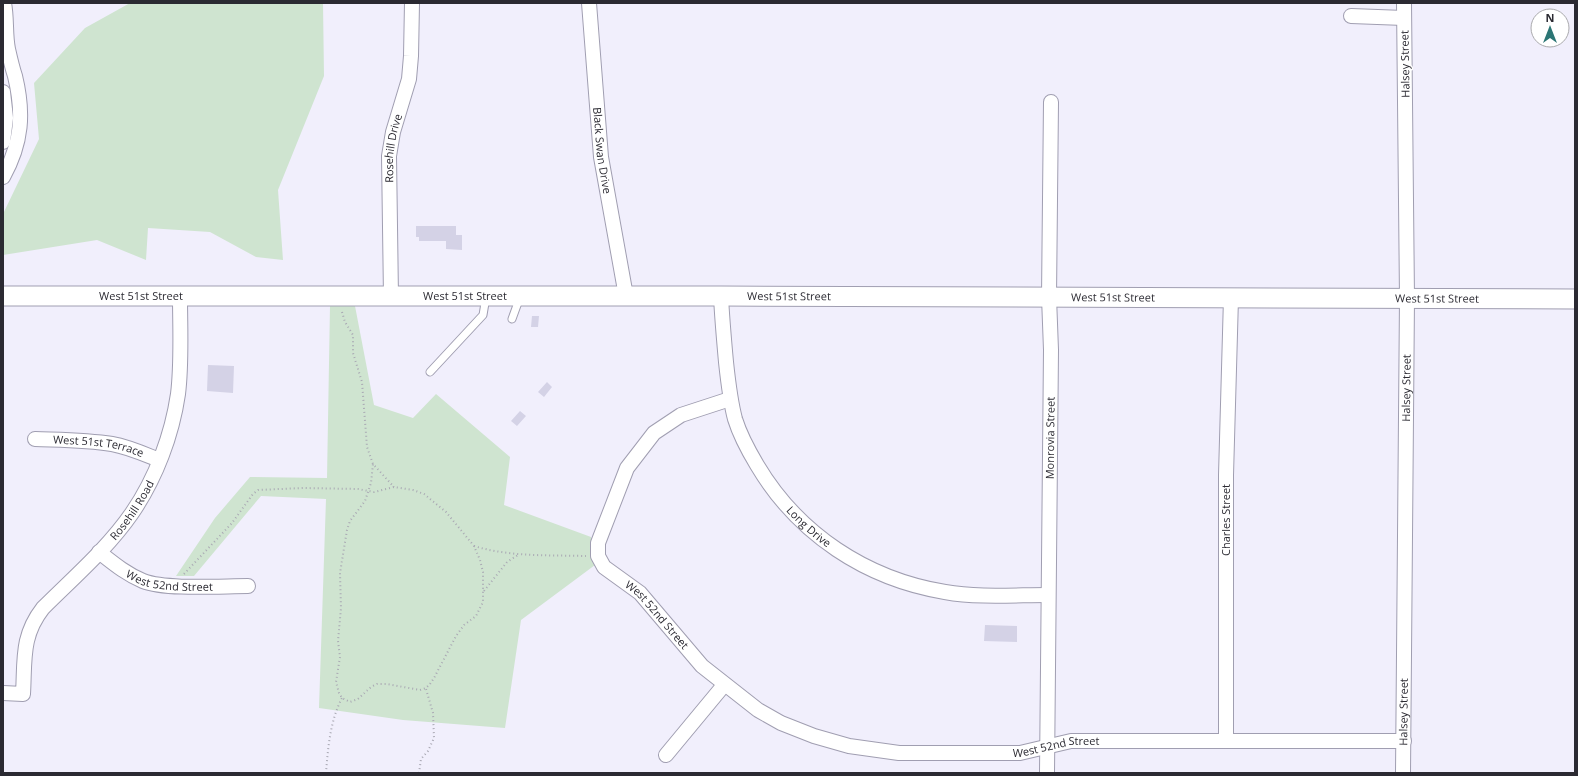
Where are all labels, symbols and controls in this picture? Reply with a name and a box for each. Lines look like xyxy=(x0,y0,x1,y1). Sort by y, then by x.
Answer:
north arrow xyxy=(1530,8,1570,48)
text: N xyxy=(1546,10,1554,25)
street label: Halsey Street xyxy=(1396,30,1413,98)
street label: Black Swan Drive xyxy=(590,106,615,195)
street label: Rosehill Drive xyxy=(381,112,405,183)
street label: West 51st Street xyxy=(99,288,183,303)
street label: West 51st Street xyxy=(423,288,507,303)
street label: West 51st Street xyxy=(747,288,831,303)
street label: West 51st Street xyxy=(1071,289,1155,305)
street label: West 51st Street xyxy=(1395,290,1479,306)
street label: Halsey Street xyxy=(1398,354,1414,422)
street label: Monrovia Street xyxy=(1042,397,1058,479)
street label: West 51st Terrace xyxy=(53,432,146,460)
street label: Rosehill Road xyxy=(106,478,157,543)
street label: Charles Street xyxy=(1218,484,1233,556)
street label: Long Drive xyxy=(784,503,834,550)
street label: West 52nd Street xyxy=(124,566,213,594)
street label: West 52nd Street xyxy=(622,577,692,652)
street label: Halsey Street xyxy=(1395,678,1411,746)
street label: West 52nd Street xyxy=(1013,733,1099,760)

